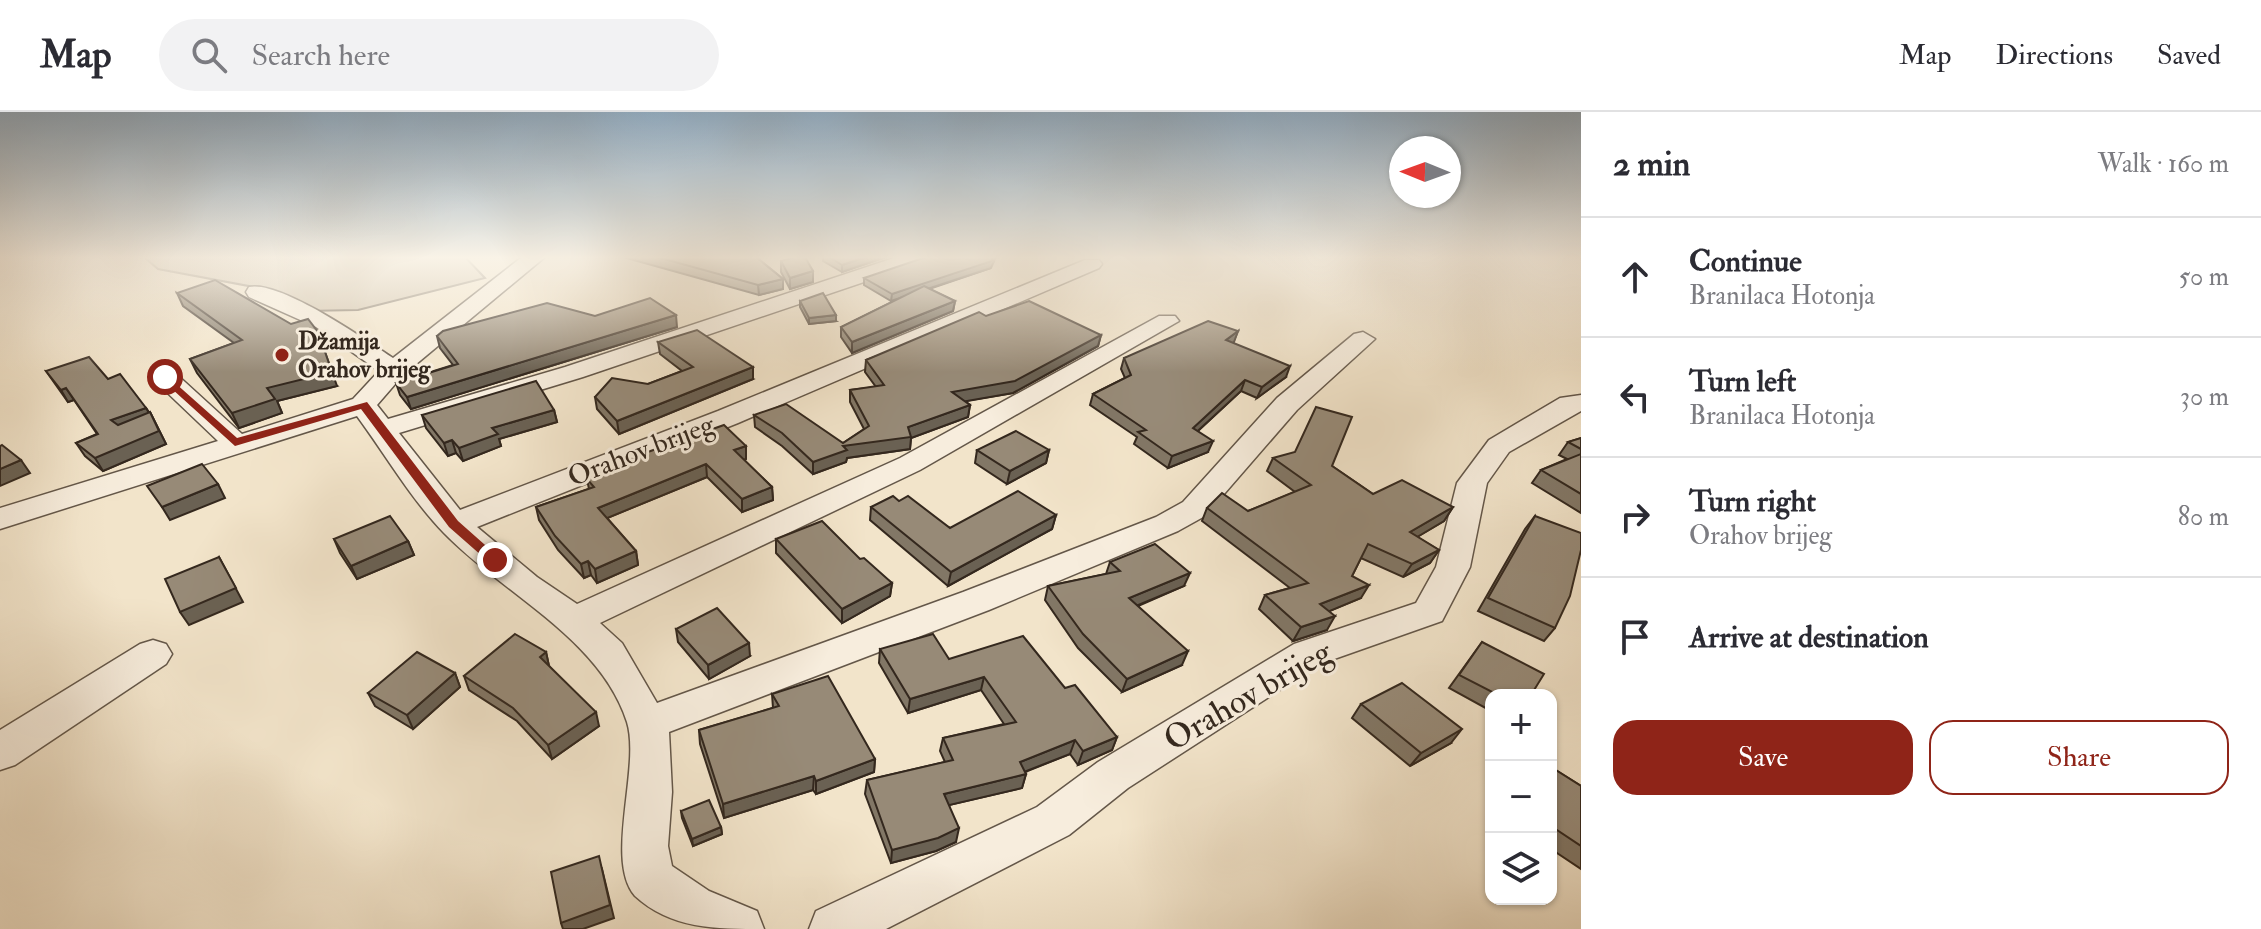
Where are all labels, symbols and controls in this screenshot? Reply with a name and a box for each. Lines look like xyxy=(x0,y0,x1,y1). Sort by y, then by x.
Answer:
search box xyxy=(159,19,719,91)
text: Map xyxy=(40,31,111,79)
icon: search xyxy=(187,33,231,77)
text: Search here xyxy=(251,37,390,74)
text: Map xyxy=(1899,38,1952,73)
text: Directions xyxy=(1996,38,2113,73)
text: Saved xyxy=(2157,38,2221,73)
north arrow xyxy=(1389,136,1461,208)
text: 2 min xyxy=(1613,143,1690,186)
text: Walk · 160 m xyxy=(2098,148,2229,180)
text: Continue xyxy=(1689,243,1802,280)
icon: ahead xyxy=(1613,255,1657,299)
text: 50 m xyxy=(2179,261,2229,293)
text: Branilaca Hotonja xyxy=(1689,280,1875,312)
place label: Džamija Orahov brijeg xyxy=(298,326,431,385)
marker: Džamija Orahov brijeg xyxy=(273,346,291,364)
route start xyxy=(147,359,183,395)
text: Turn left xyxy=(1689,363,1796,400)
icon: left xyxy=(1613,375,1657,419)
text: 30 m xyxy=(2180,381,2229,413)
text: Branilaca Hotonja xyxy=(1689,400,1875,432)
street label: Orahov brijeg xyxy=(563,407,720,495)
text: Turn right xyxy=(1689,483,1816,520)
icon: right xyxy=(1613,495,1657,539)
text: 80 m xyxy=(2178,501,2229,533)
text: Orahov brijeg xyxy=(1689,520,1832,552)
route end xyxy=(477,542,513,578)
icon: arrive xyxy=(1613,615,1657,659)
text: Arrive at destination xyxy=(1689,619,1929,656)
street label: Orahov brijeg xyxy=(1156,630,1341,761)
map controls xyxy=(1485,689,1557,905)
button: + xyxy=(1485,689,1557,761)
button: Save xyxy=(1613,720,1913,795)
button: Share xyxy=(1929,720,2229,795)
button: − xyxy=(1485,761,1557,833)
button: layers xyxy=(1485,833,1557,905)

